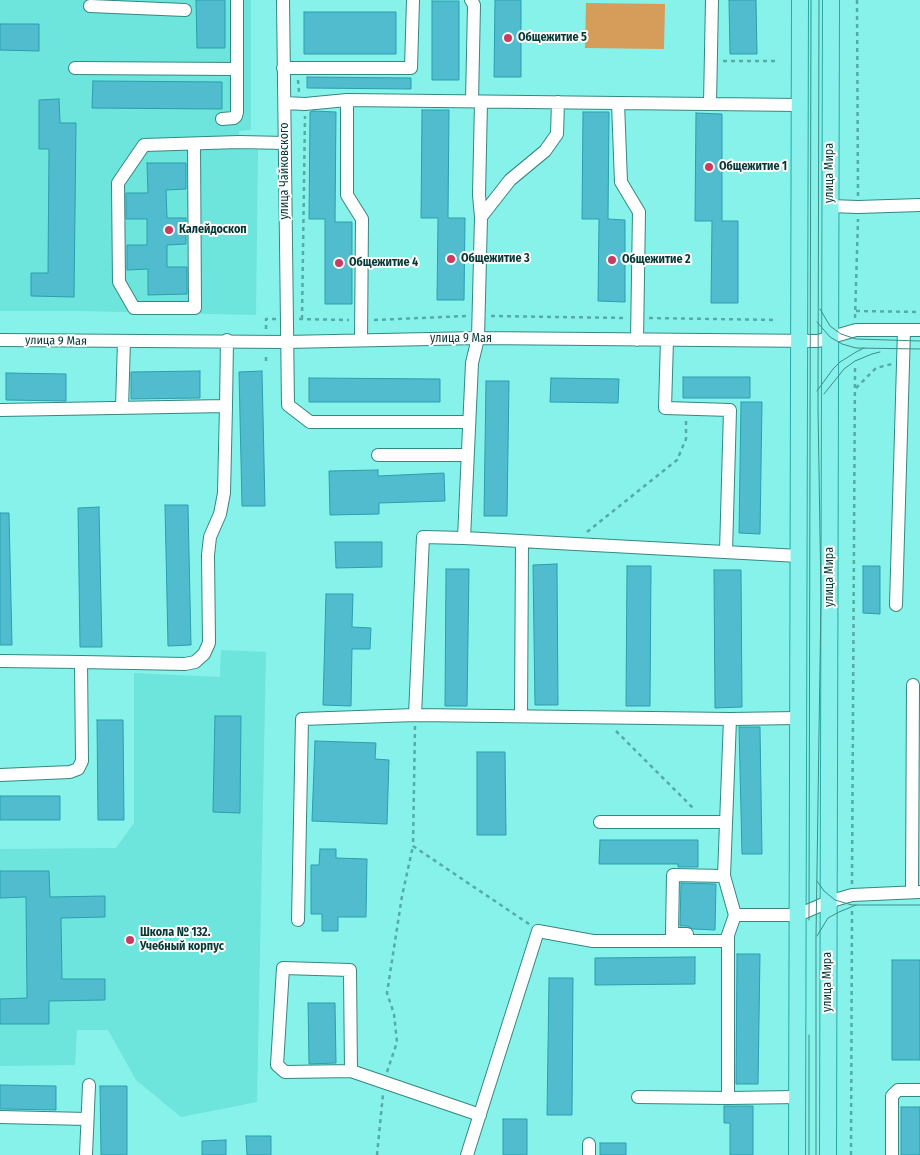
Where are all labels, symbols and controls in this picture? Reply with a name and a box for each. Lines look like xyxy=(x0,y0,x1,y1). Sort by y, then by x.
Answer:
place label: Общежитие 5 xyxy=(518,31,587,45)
marker: Общежитие 5 xyxy=(502,32,514,44)
street label: улица Чайковского xyxy=(278,122,292,220)
street label: улица Мира xyxy=(823,143,837,203)
place label: Общежитие 1 xyxy=(719,160,787,174)
marker: Общежитие 1 xyxy=(703,161,715,173)
place label: Калейдоскоп xyxy=(179,223,247,237)
marker: Калейдоскоп xyxy=(163,224,175,236)
place label: Общежитие 3 xyxy=(461,252,530,266)
marker: Общежитие 3 xyxy=(445,253,457,265)
place label: Общежитие 2 xyxy=(622,253,691,267)
marker: Общежитие 2 xyxy=(606,254,618,266)
place label: Общежитие 4 xyxy=(349,256,418,270)
marker: Общежитие 4 xyxy=(333,257,345,269)
street label: улица 9 Мая xyxy=(430,332,492,346)
street label: улица 9 Мая xyxy=(25,333,87,349)
street label: улица Мира xyxy=(823,547,837,607)
place label: Школа № 132. Учебный корпус xyxy=(140,926,224,954)
marker: Школа № 132. Учебный корпус xyxy=(124,934,136,946)
street label: улица Мира xyxy=(821,952,835,1012)

